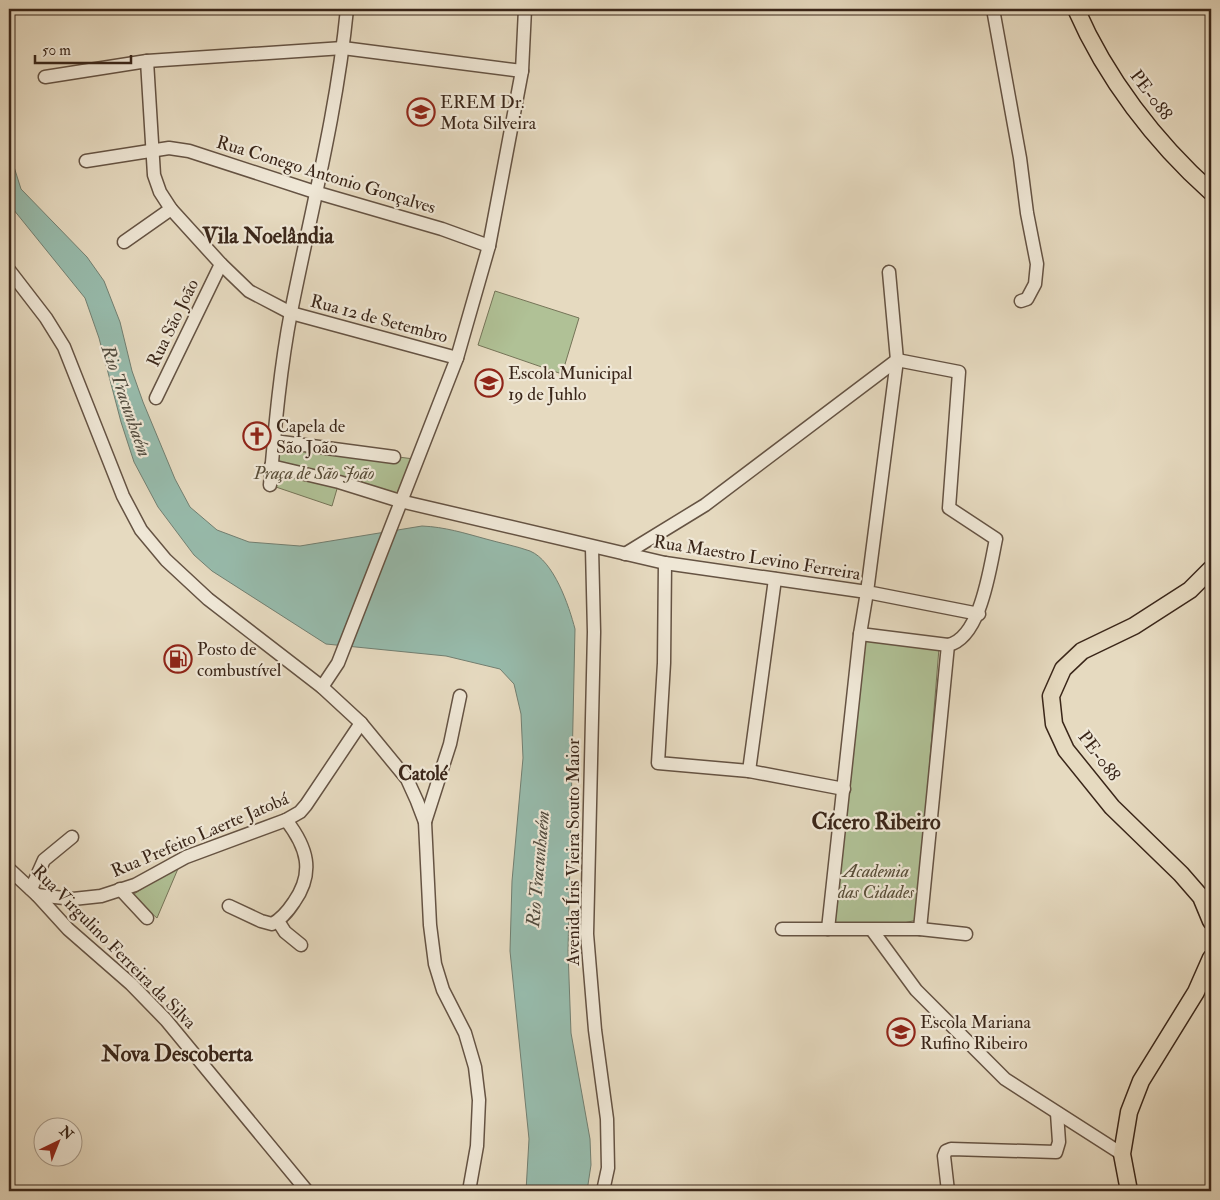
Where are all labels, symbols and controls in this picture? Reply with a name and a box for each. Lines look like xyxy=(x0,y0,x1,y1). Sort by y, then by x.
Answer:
scale bar xyxy=(35,32,131,64)
text: 50 m xyxy=(42,41,71,60)
street label: PE-088 xyxy=(1125,65,1177,125)
place label: EREM Dr. Mota Silveira xyxy=(440,91,537,135)
school or university icon: EREM Dr. Mota Silveira xyxy=(406,97,436,127)
street label: Rua Conego Antonio Gonçalves xyxy=(214,131,438,219)
district label: Vila Noelândia xyxy=(201,222,335,250)
street label: Rua São João xyxy=(142,275,204,371)
street label: Rua 12 de Setembro xyxy=(308,290,451,349)
water label: Rio Tracunhaém xyxy=(95,341,156,460)
place label: Escola Municipal 19 de Juhlo xyxy=(508,362,633,406)
school or university icon: Escola Municipal 19 de Juhlo xyxy=(474,368,504,398)
place label: Capela de São João xyxy=(276,415,346,459)
church icon: Capela de São João xyxy=(242,421,272,451)
park label: Praça de São João xyxy=(253,462,374,485)
street label: Rua Maestro Levino Ferreira xyxy=(652,530,863,586)
place label: Posto de combustível xyxy=(197,638,282,682)
fuel station icon: Posto de combustível xyxy=(163,644,193,674)
street label: PE-088 xyxy=(1073,726,1125,786)
street label: Avenida Íris Vieira Souto Maior xyxy=(562,738,585,967)
district label: Catolé xyxy=(398,762,449,786)
street label: Rua Prefeito Laerte Jatobá xyxy=(108,787,293,883)
district label: Cícero Ribeiro xyxy=(811,808,941,836)
water label: Rio Tracunhaém xyxy=(521,810,555,929)
street label: Rua Virgulino Ferreira da Silva xyxy=(27,860,201,1034)
park label: Academia das Cidades xyxy=(837,860,915,904)
place label: Escola Mariana Rufino Ribeiro xyxy=(920,1011,1032,1055)
school or university icon: Escola Mariana Rufino Ribeiro xyxy=(886,1017,916,1047)
district label: Nova Descoberta xyxy=(100,1040,253,1068)
north arrow xyxy=(32,1118,82,1168)
text: N xyxy=(55,1122,77,1144)

